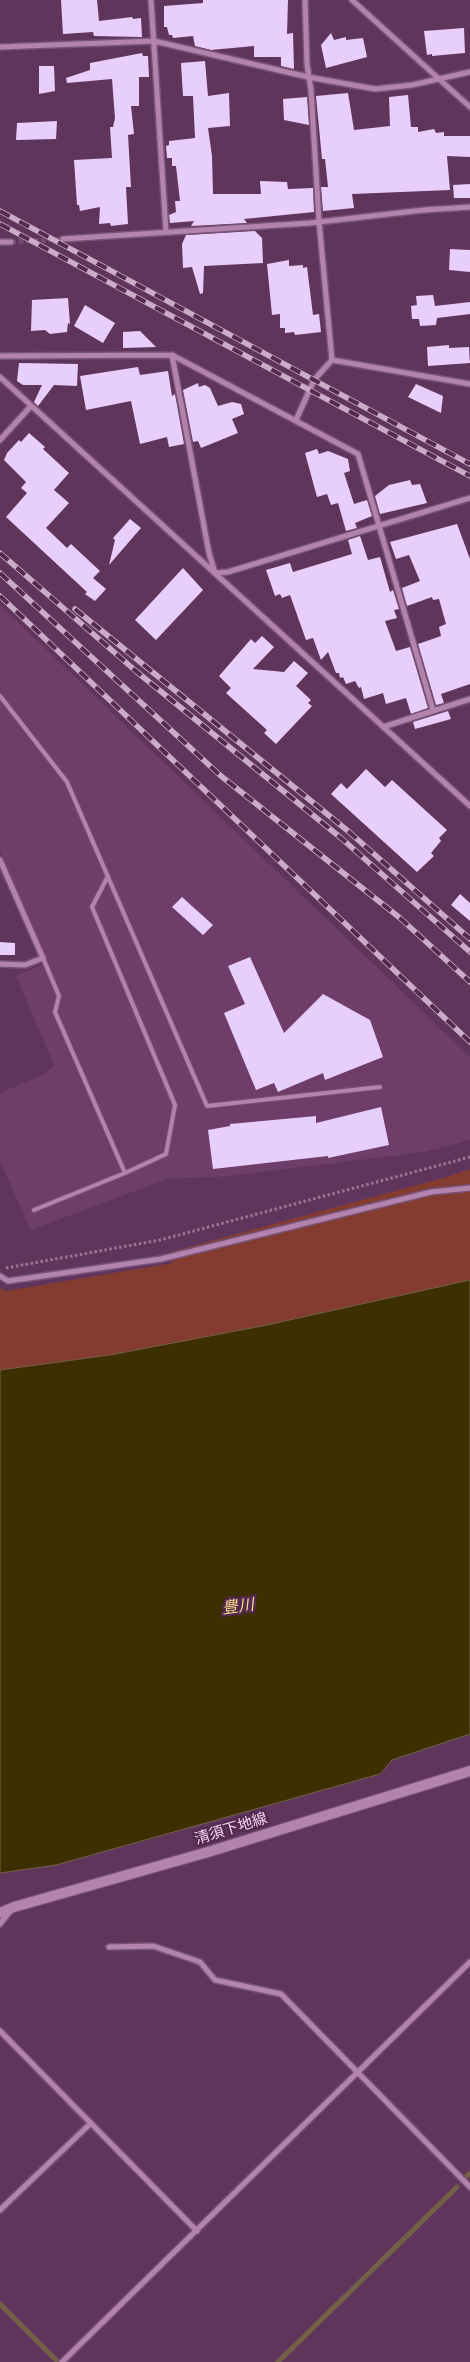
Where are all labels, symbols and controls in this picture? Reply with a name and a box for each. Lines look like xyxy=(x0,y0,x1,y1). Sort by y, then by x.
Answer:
water label: 豊川 xyxy=(221,1595,255,1619)
street label: 清須下地線 xyxy=(193,1809,269,1849)

